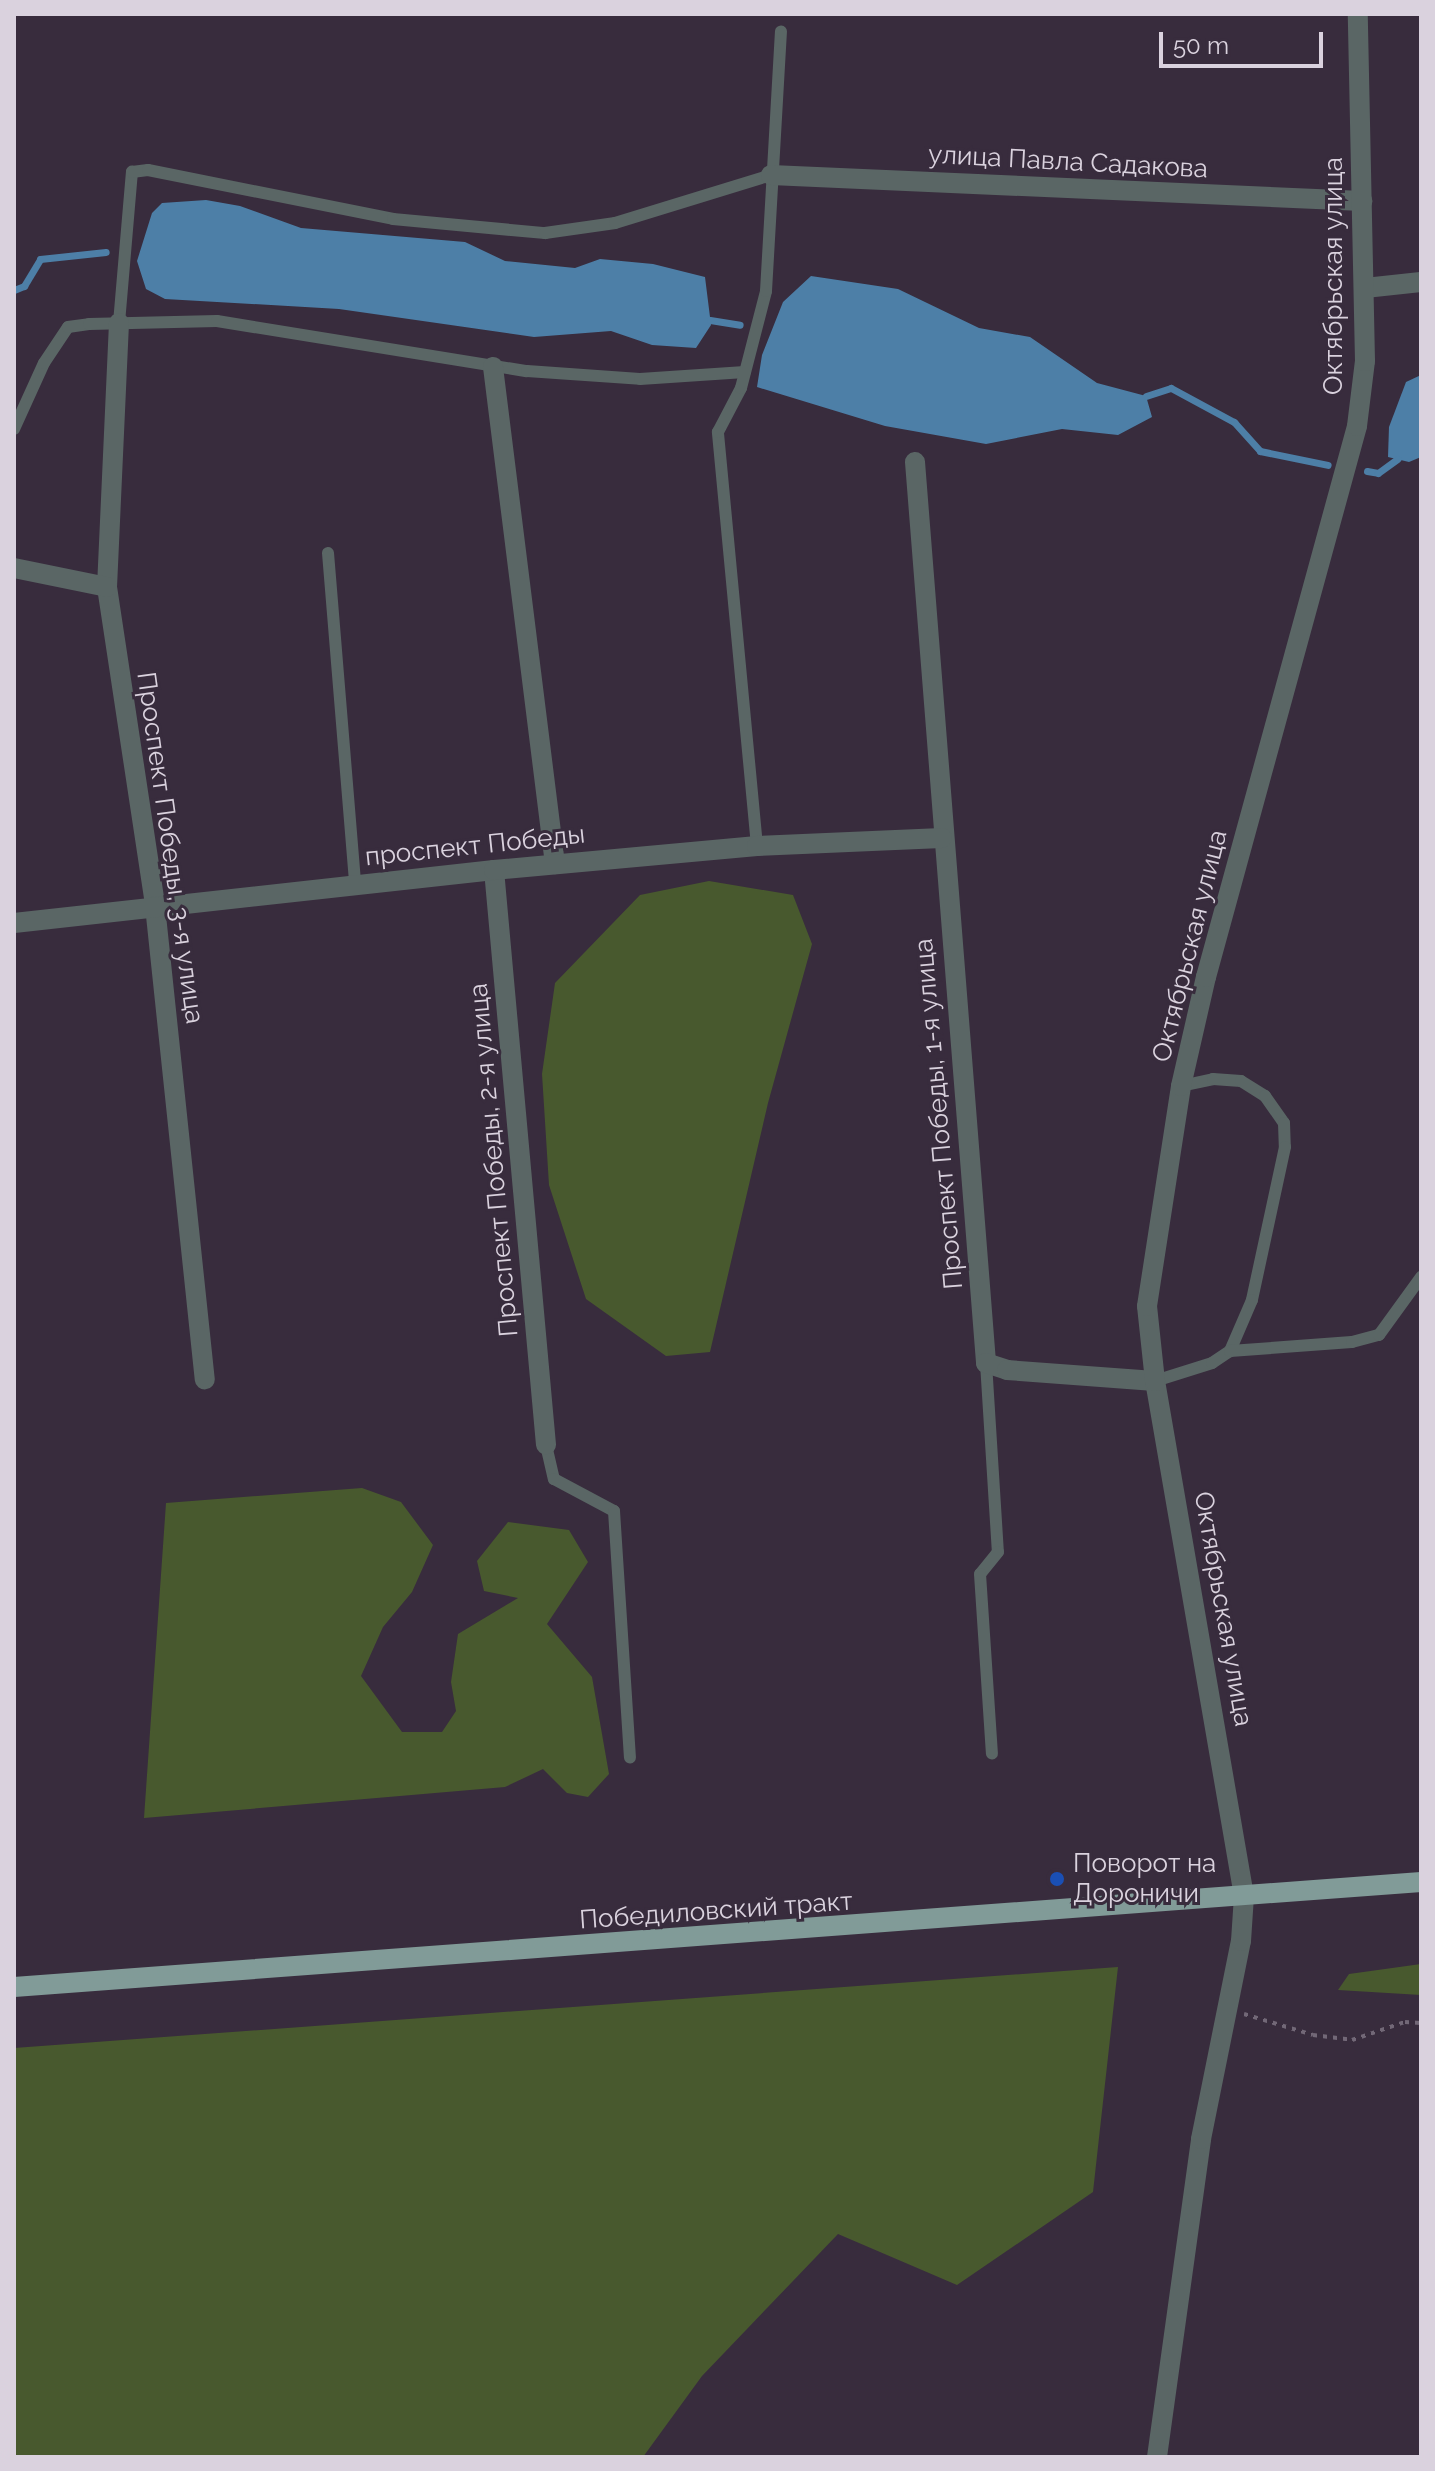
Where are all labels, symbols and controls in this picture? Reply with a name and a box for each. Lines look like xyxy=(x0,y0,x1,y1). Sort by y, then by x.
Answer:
scale bar xyxy=(1163,16,1327,66)
text: 50 m xyxy=(1173,31,1229,60)
street label: улица Павла Садакова xyxy=(927,139,1209,185)
street label: Октябрьская улица xyxy=(1318,157,1350,395)
street label: Проспект Победы, 3-я улица xyxy=(130,670,210,1026)
street label: проспект Победы xyxy=(364,819,586,873)
street label: Октябрьская улица xyxy=(1146,826,1234,1066)
street label: Проспект Победы, 1-я улица xyxy=(908,937,970,1291)
street label: Проспект Победы, 2-я улица xyxy=(463,982,525,1338)
street label: Октябрьская улица xyxy=(1187,1489,1259,1729)
place label: Поворот на Дороничи xyxy=(1073,1848,1216,1910)
marker: Поворот на Дороничи xyxy=(1048,1870,1066,1888)
street label: Победиловский тракт xyxy=(578,1886,854,1936)

